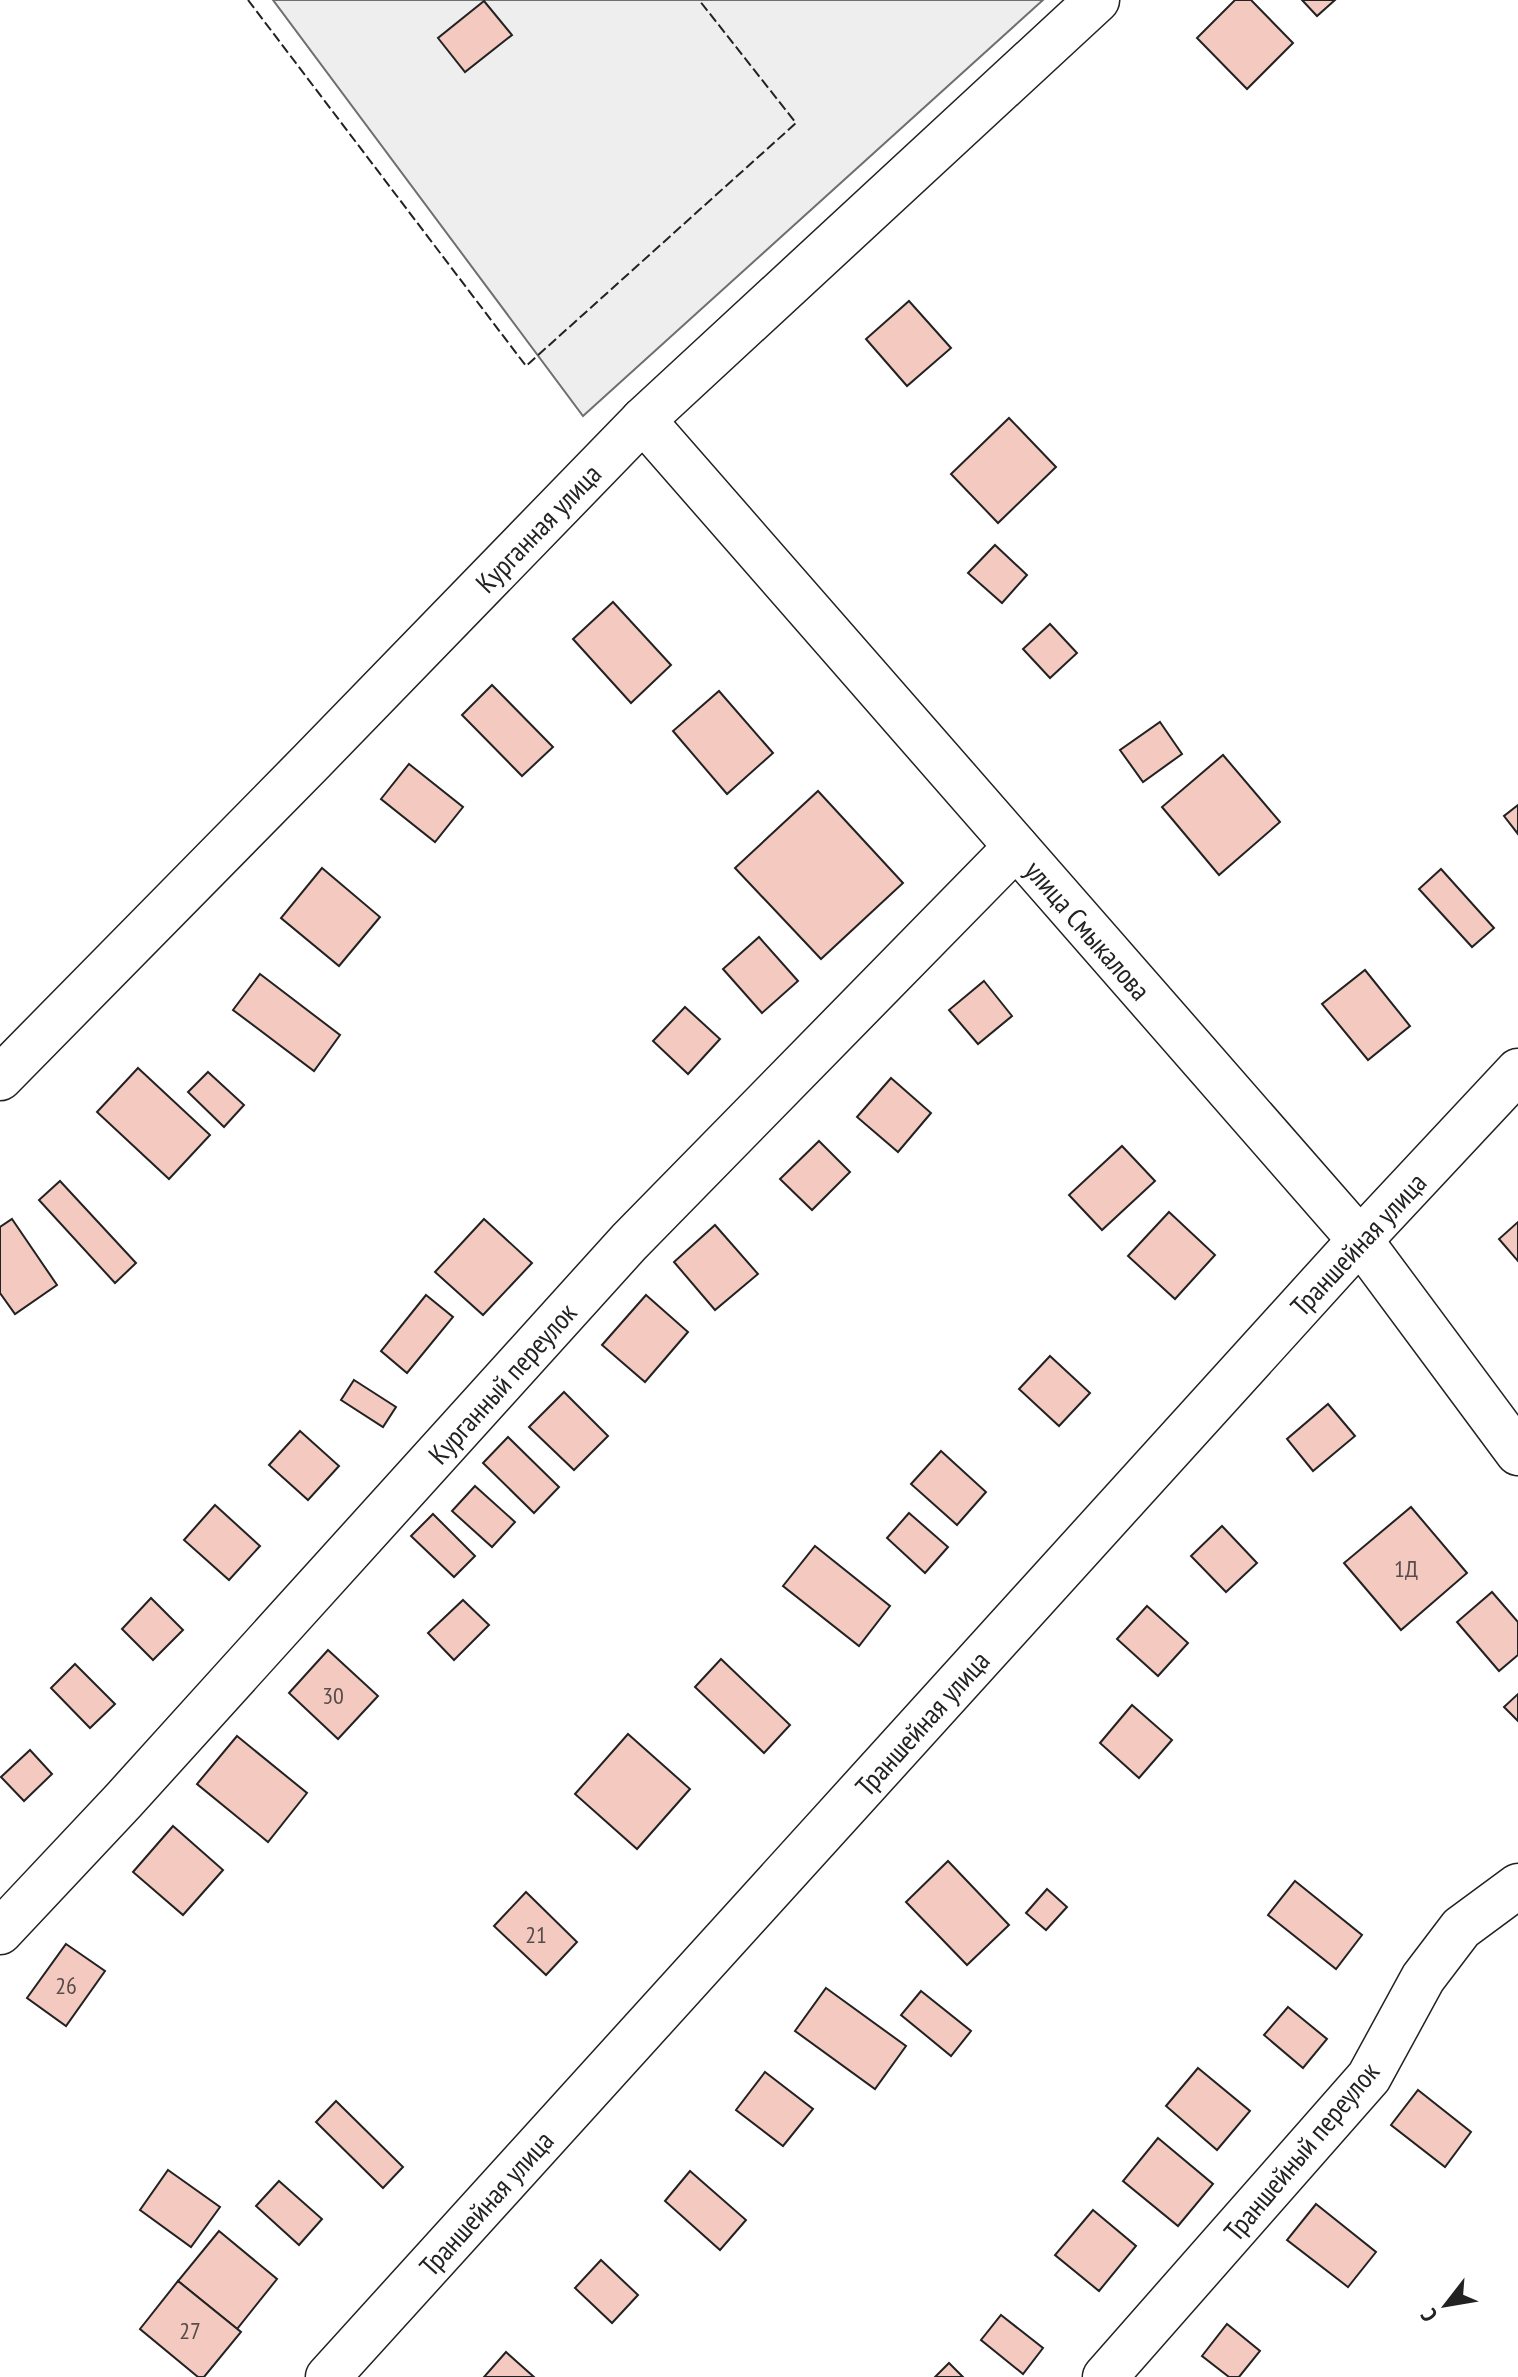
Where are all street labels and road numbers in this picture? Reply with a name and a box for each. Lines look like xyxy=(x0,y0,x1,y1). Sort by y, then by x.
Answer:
street label: Курганная улица xyxy=(467,456,609,600)
street label: улица Смыкалова xyxy=(1017,852,1159,1008)
street label: Траншейная улица xyxy=(1282,1164,1434,1324)
street label: Курганный переулок xyxy=(420,1294,584,1472)
street label: Траншейная улица xyxy=(847,1642,997,1804)
street label: Траншейный переулок xyxy=(1215,2054,1387,2248)
street label: Траншейная улица xyxy=(411,2122,561,2284)

